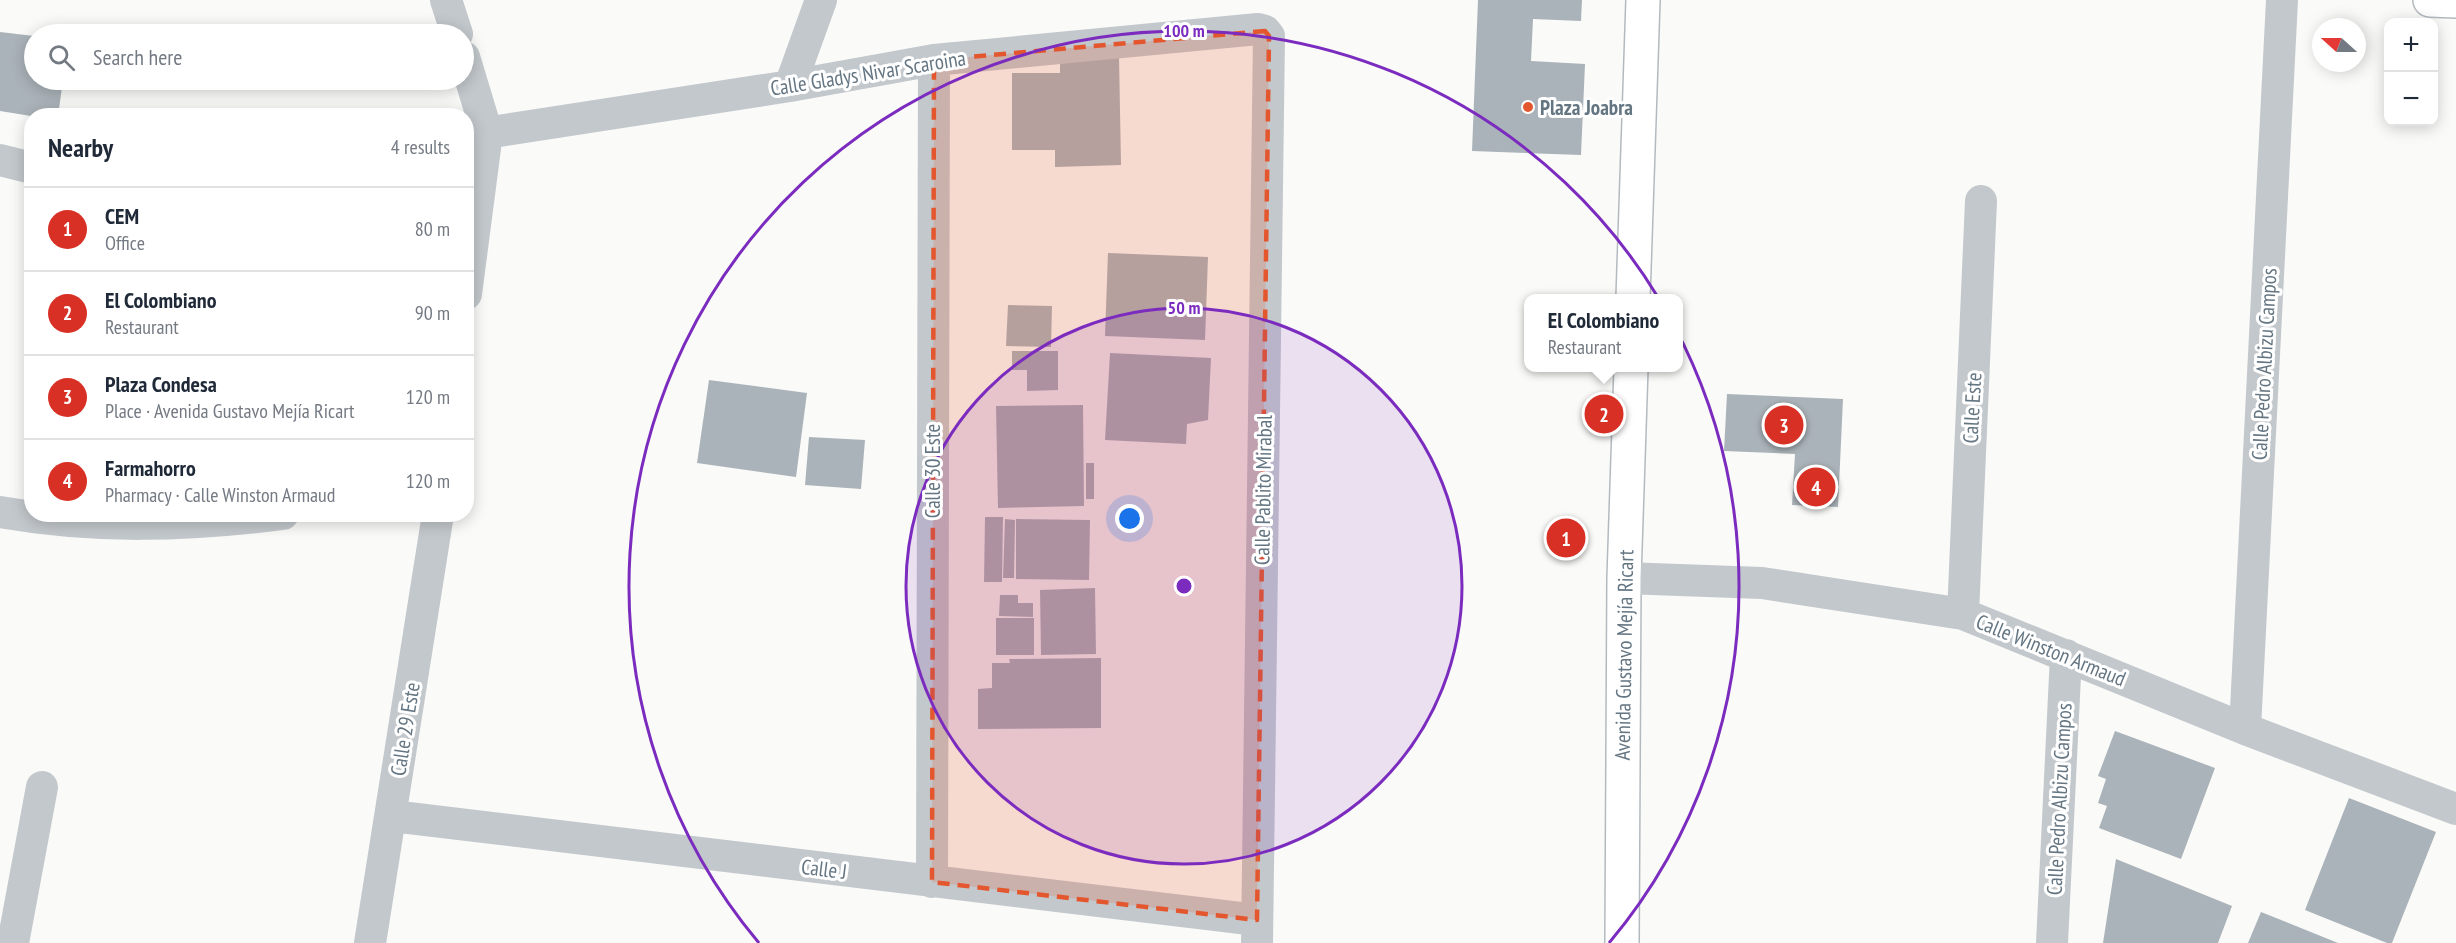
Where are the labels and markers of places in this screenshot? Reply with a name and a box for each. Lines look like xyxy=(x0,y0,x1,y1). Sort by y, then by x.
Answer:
place label: Plaza Joabra xyxy=(1540,94,1633,121)
marker: Plaza Joabra xyxy=(1521,100,1535,114)
pin: 2 xyxy=(1584,392,1624,436)
pin: 3 xyxy=(1764,402,1804,448)
pin: 4 xyxy=(1796,464,1836,510)
pin: 1 xyxy=(1546,516,1586,560)
centre of rings xyxy=(1174,576,1194,596)

